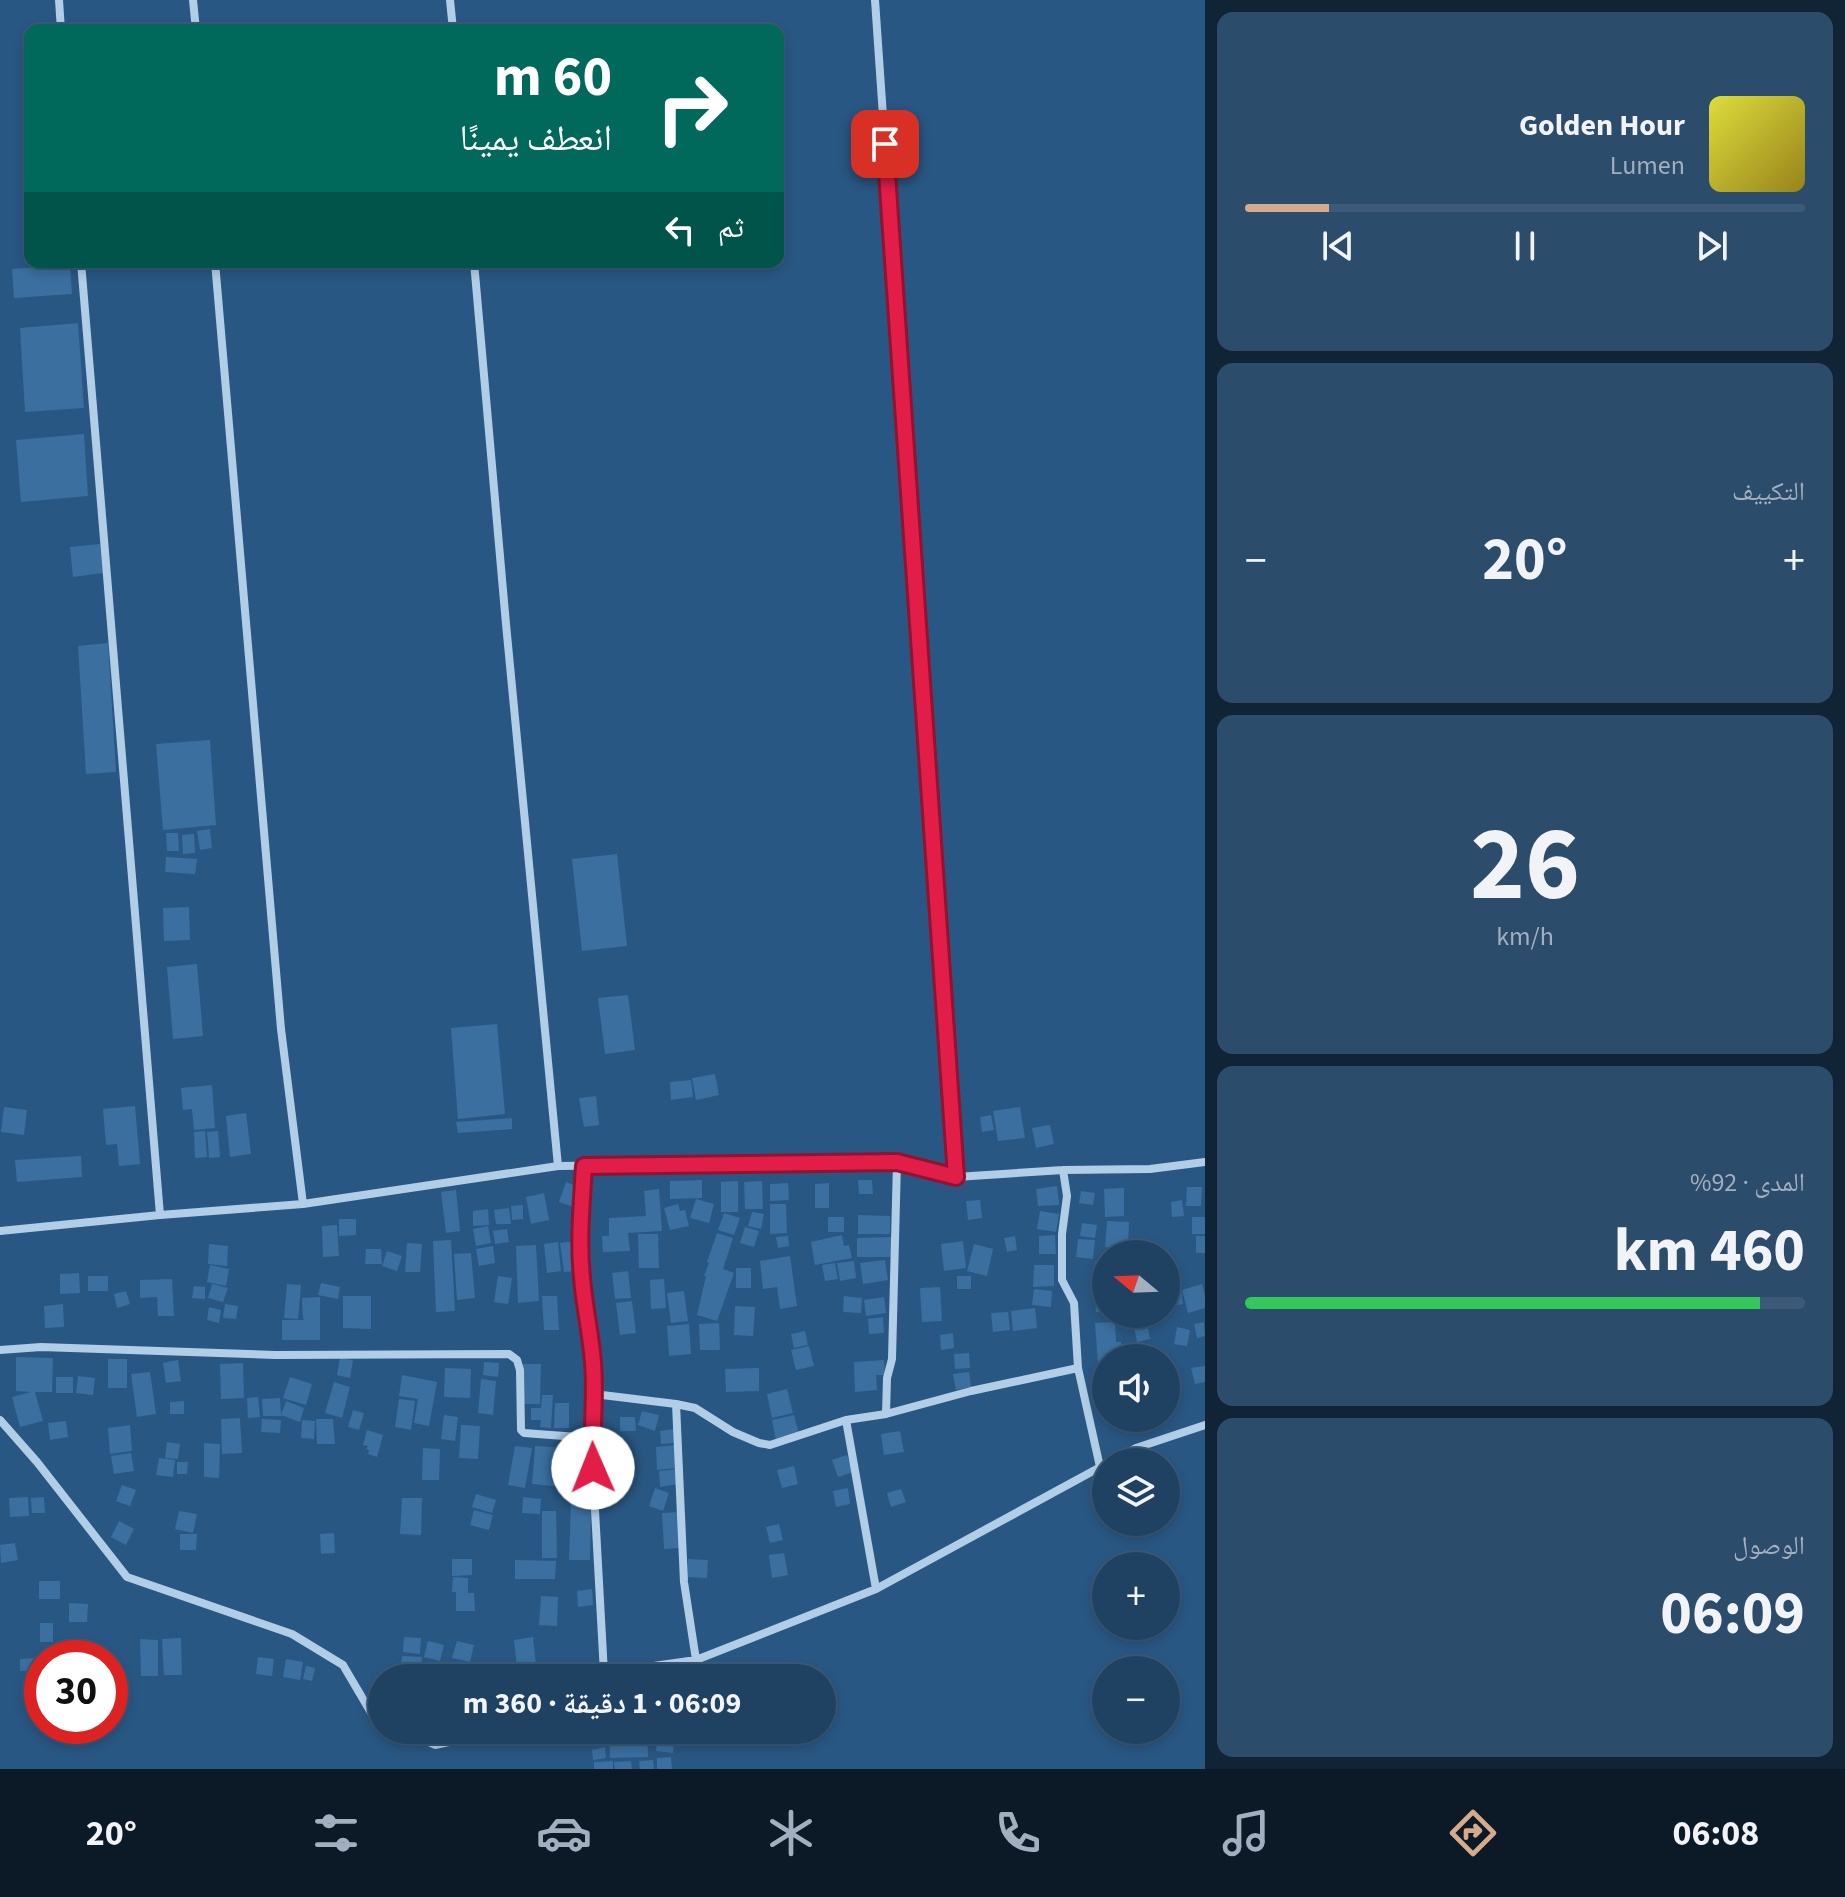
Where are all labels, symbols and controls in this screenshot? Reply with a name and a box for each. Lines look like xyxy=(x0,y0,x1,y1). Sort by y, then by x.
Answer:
text: 60 m xyxy=(494,38,612,117)
icon: right xyxy=(640,56,744,160)
text: Golden Hour xyxy=(1519,104,1685,147)
pin xyxy=(851,110,919,178)
text: انعطف يمينًا xyxy=(460,113,612,164)
icon: arrive xyxy=(863,122,907,166)
text: Lumen xyxy=(1610,147,1685,184)
text: ثم xyxy=(718,206,744,249)
icon: left xyxy=(658,208,702,252)
icon: previous xyxy=(1316,224,1360,268)
icon: pause xyxy=(1503,224,1547,268)
icon: next xyxy=(1690,224,1734,268)
text: التكييف xyxy=(1732,473,1805,510)
text: 20° xyxy=(1482,518,1568,603)
text: − xyxy=(1245,530,1267,593)
text: + xyxy=(1783,530,1805,593)
text: 26 xyxy=(1470,792,1580,940)
text: km/h xyxy=(1496,918,1554,955)
text: المدى · 92% xyxy=(1690,1164,1805,1201)
text: 460 km xyxy=(1614,1209,1805,1294)
north arrow xyxy=(1092,1240,1180,1328)
map controls xyxy=(1092,1240,1180,1744)
button: sound xyxy=(1092,1344,1180,1432)
position arrow xyxy=(551,1426,635,1510)
button: layers xyxy=(1092,1448,1180,1536)
text: الوصول xyxy=(1733,1527,1805,1564)
button: + xyxy=(1092,1552,1180,1640)
text: 06:09 xyxy=(1660,1572,1805,1657)
speed limit sign: 30 xyxy=(24,1640,128,1744)
button: − xyxy=(1092,1656,1180,1744)
text: 06:09 · 1 دقيقة · 360 m xyxy=(463,1682,741,1725)
icon: filters xyxy=(308,1805,364,1861)
icon: car xyxy=(536,1805,592,1861)
icon: climate xyxy=(763,1805,819,1861)
icon: phone xyxy=(990,1805,1046,1861)
icon: music xyxy=(1218,1805,1274,1861)
icon: directions xyxy=(1445,1805,1501,1861)
text: 20° xyxy=(86,1808,137,1859)
text: 06:08 xyxy=(1672,1808,1759,1859)

